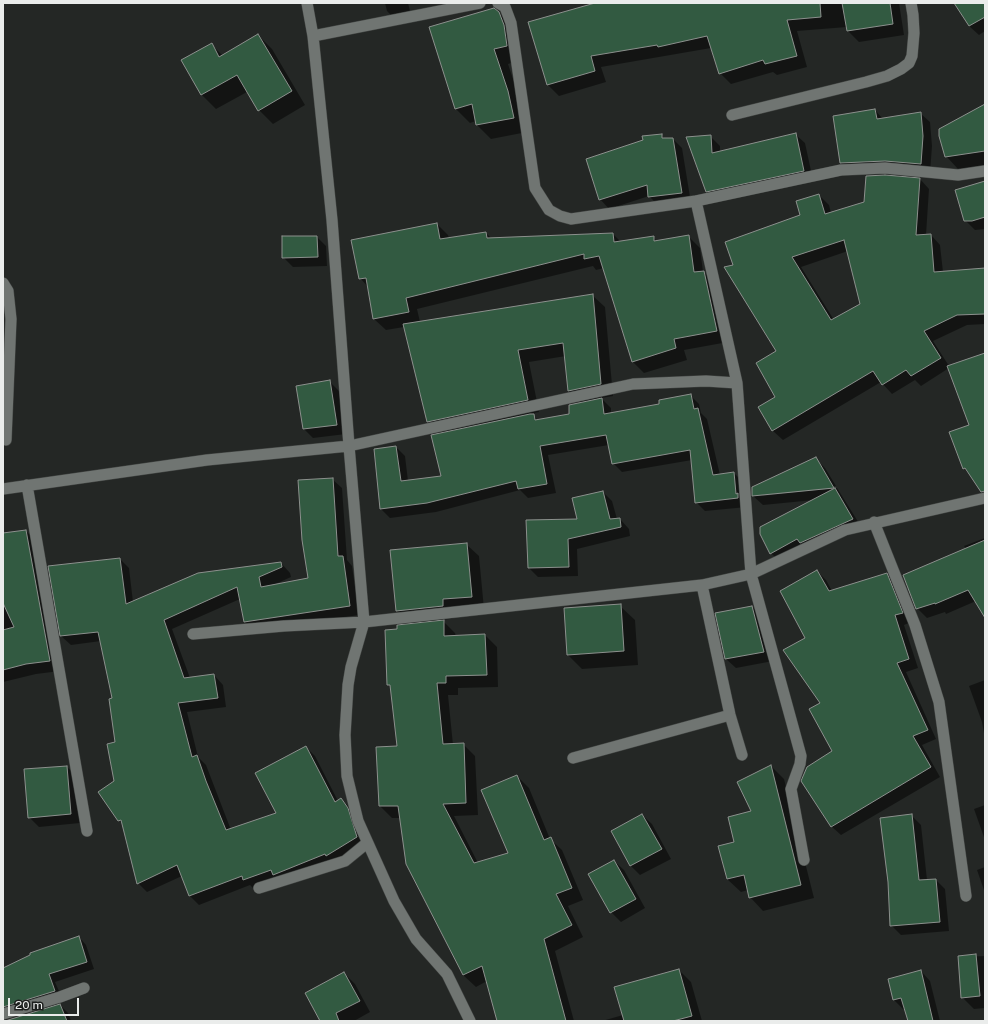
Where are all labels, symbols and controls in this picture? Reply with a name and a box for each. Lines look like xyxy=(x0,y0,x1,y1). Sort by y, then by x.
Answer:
scale bar xyxy=(10,990,81,1016)
text: 20 m xyxy=(15,998,43,1012)

